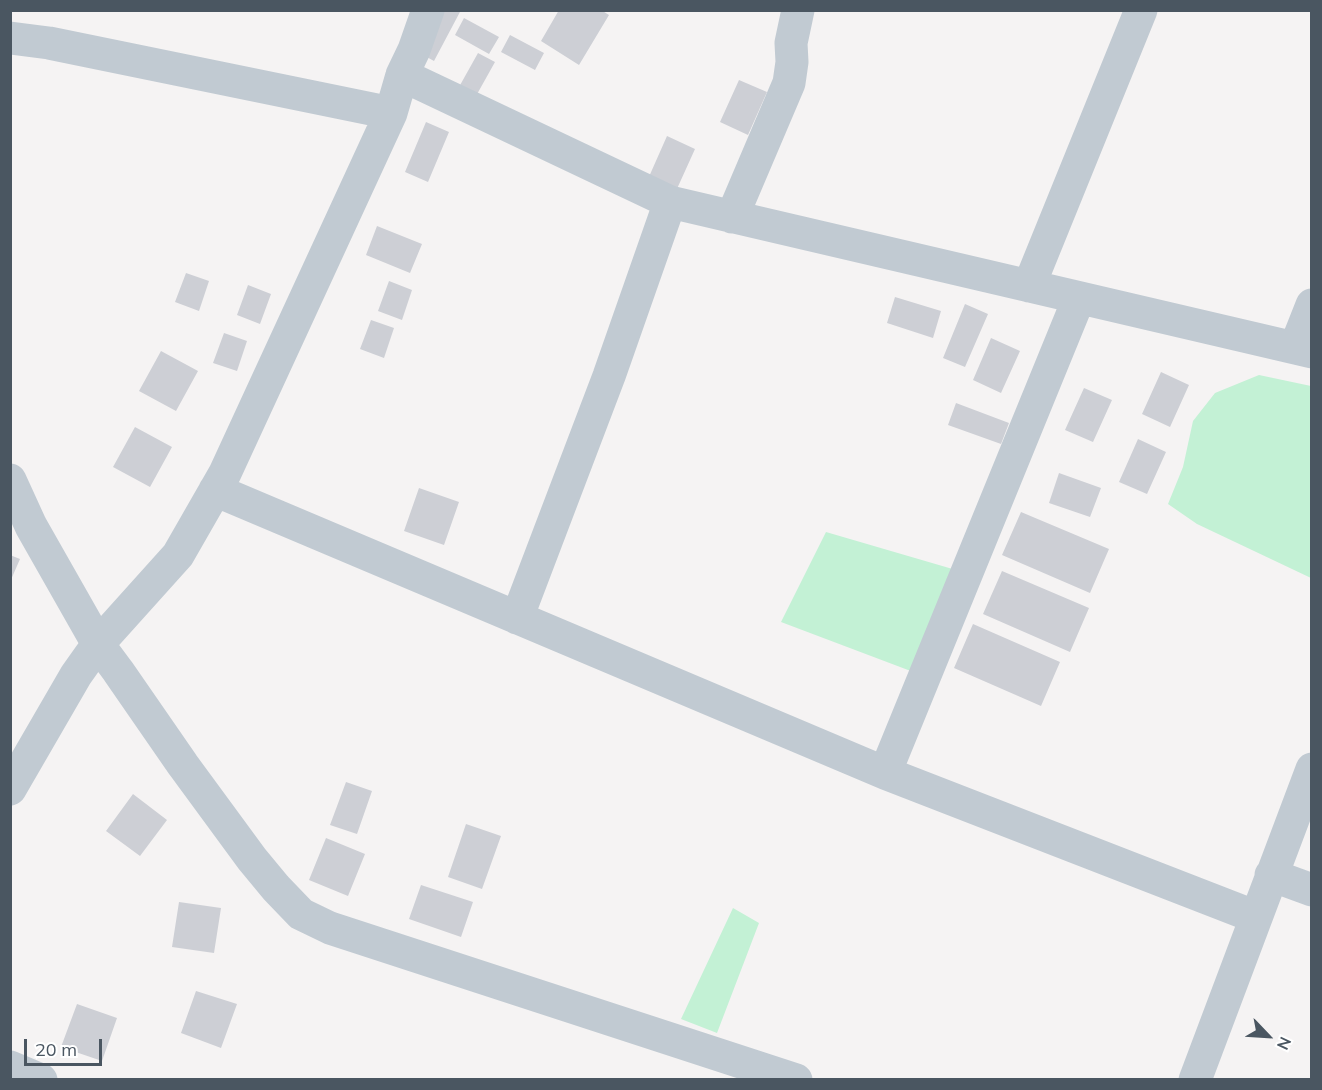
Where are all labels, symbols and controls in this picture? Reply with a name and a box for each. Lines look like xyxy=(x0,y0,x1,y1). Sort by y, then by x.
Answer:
north arrow xyxy=(1238,1006,1298,1066)
scale bar xyxy=(27,1027,105,1065)
text: N xyxy=(1273,1034,1296,1053)
text: 20 m xyxy=(35,1038,77,1061)

